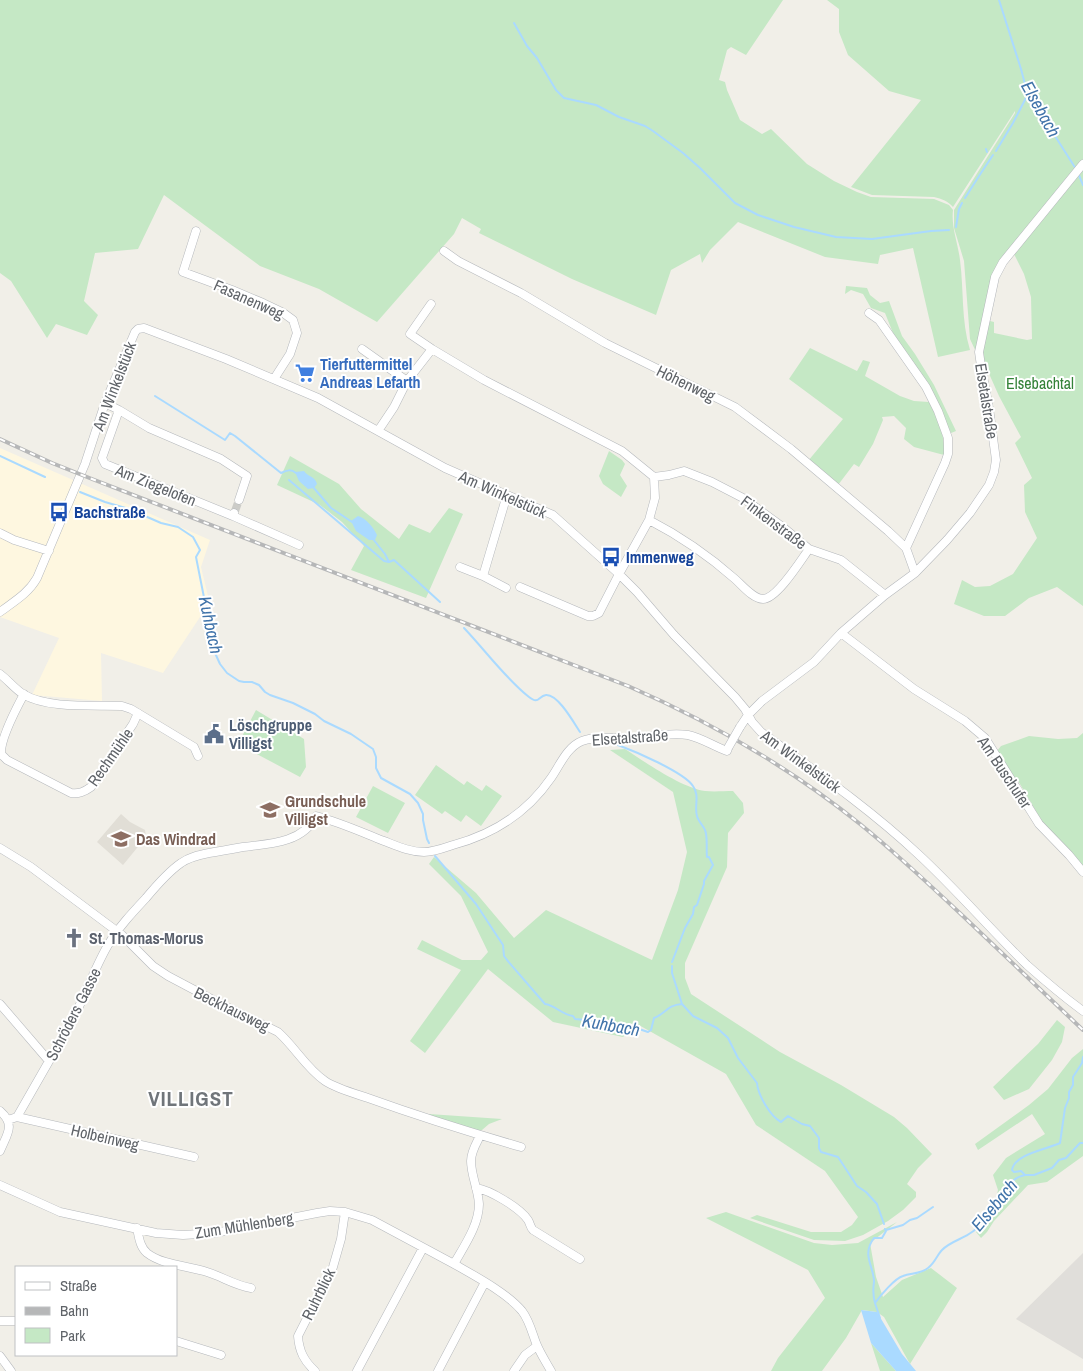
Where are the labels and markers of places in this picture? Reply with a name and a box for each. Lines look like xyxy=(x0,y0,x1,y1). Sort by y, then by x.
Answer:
place label: Tierfuttermittel Andreas Lefarth xyxy=(320,353,421,393)
supermarket icon: Tierfuttermittel Andreas Lefarth xyxy=(294,362,316,384)
bus stop icon: Bachstraße xyxy=(48,501,70,523)
place label: Bachstraße xyxy=(74,501,145,523)
bus stop icon: Immenweg xyxy=(600,546,622,568)
place label: Immenweg xyxy=(626,546,694,568)
place label: Löschgruppe Villigst xyxy=(229,714,312,754)
public building icon: Löschgruppe Villigst xyxy=(203,723,225,745)
place label: Grundschule Villigst xyxy=(285,790,366,830)
school or university icon: Grundschule Villigst xyxy=(259,799,281,821)
school or university icon: Das Windrad xyxy=(110,828,132,850)
place label: Das Windrad xyxy=(136,828,216,850)
church icon: St. Thomas-Morus xyxy=(63,927,85,949)
place label: St. Thomas-Morus xyxy=(89,927,203,949)

